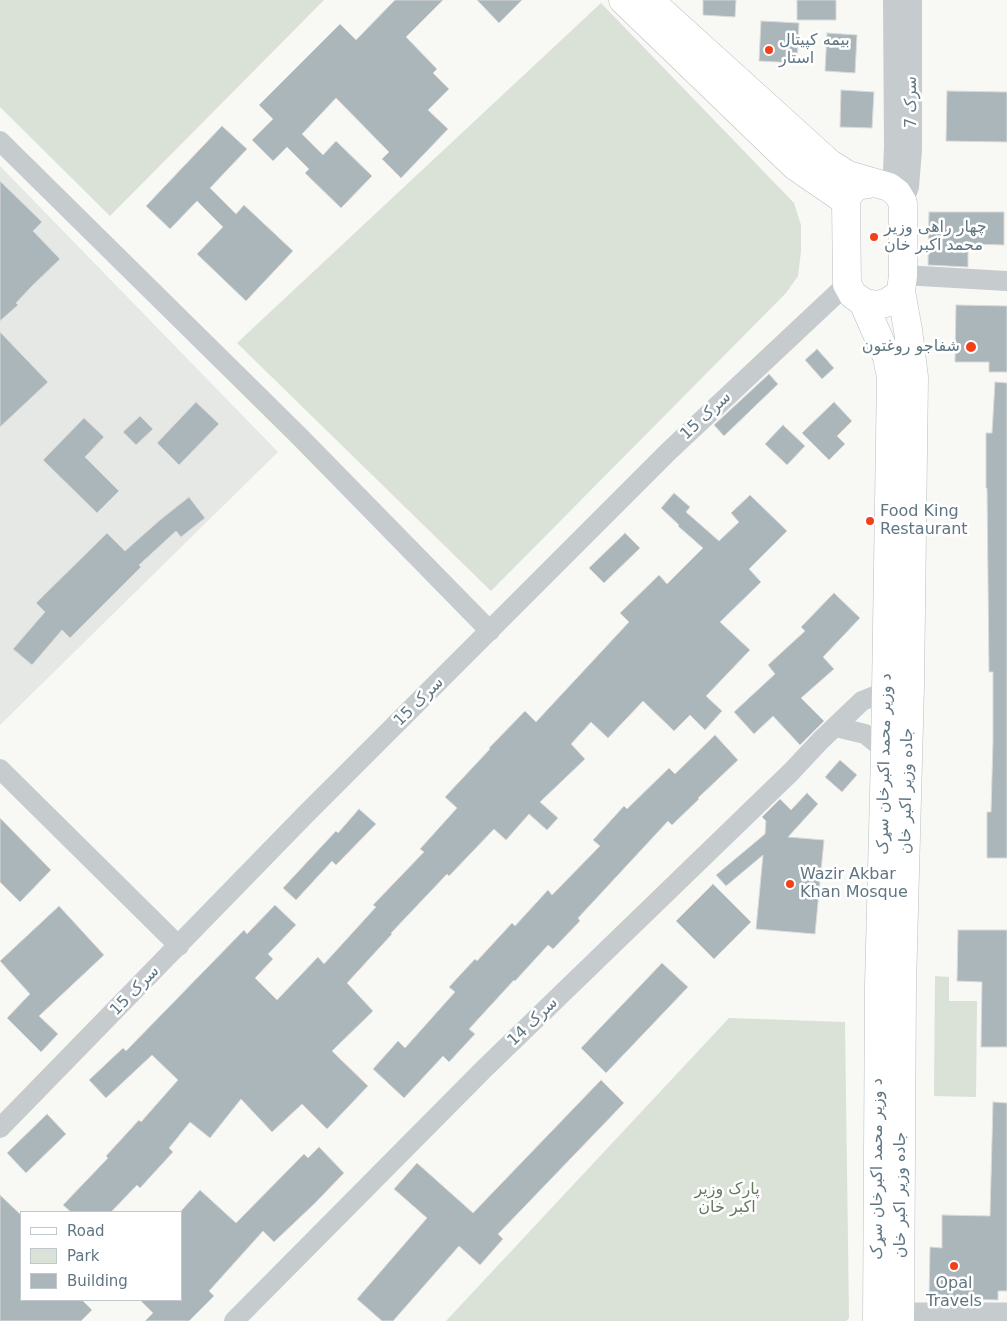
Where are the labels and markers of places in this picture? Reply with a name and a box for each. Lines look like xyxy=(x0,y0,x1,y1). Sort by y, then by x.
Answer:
place label: بیمه کپیتال استار xyxy=(779,31,850,69)
marker: بیمه کپیتال استار xyxy=(763,44,775,56)
place label: چهار راهی وزیر محمد اکبر خان xyxy=(884,218,987,256)
marker: چهار راهی وزیر محمد اکبر خان xyxy=(868,231,880,243)
place label: شفاجو روغتون xyxy=(862,337,960,357)
marker: شفاجو روغتون xyxy=(964,340,978,354)
place label: Food King Restaurant xyxy=(880,502,968,540)
marker: Food King Restaurant xyxy=(864,515,876,527)
place label: Wazir Akbar Khan Mosque xyxy=(800,865,908,903)
marker: Wazir Akbar Khan Mosque xyxy=(784,878,796,890)
marker: Opal Travels xyxy=(948,1260,960,1272)
place label: Opal Travels xyxy=(926,1274,982,1312)

